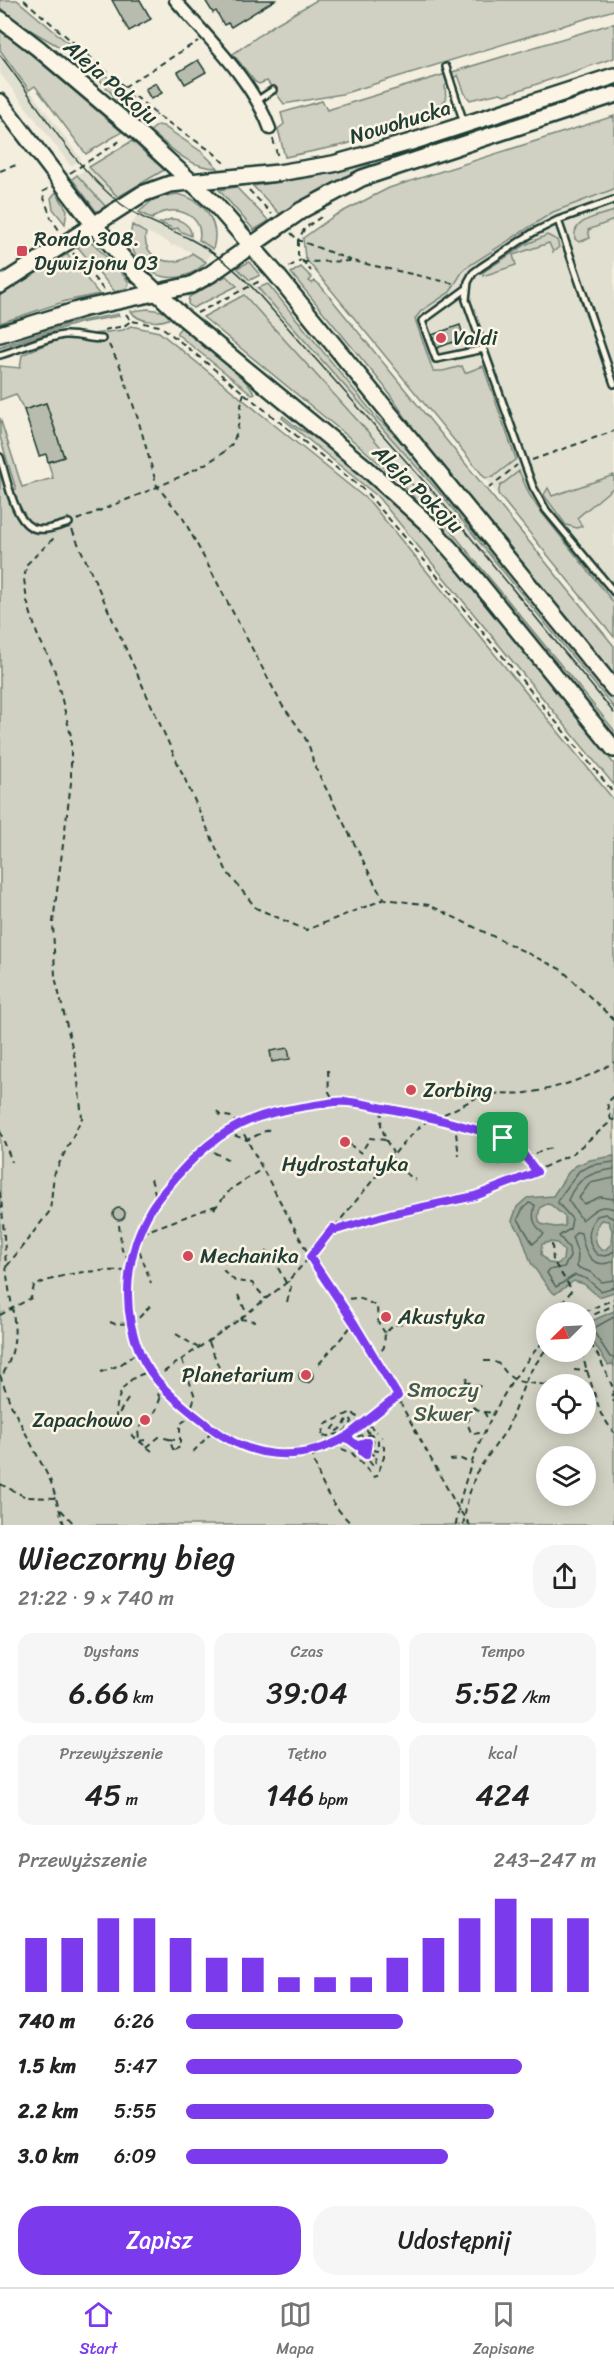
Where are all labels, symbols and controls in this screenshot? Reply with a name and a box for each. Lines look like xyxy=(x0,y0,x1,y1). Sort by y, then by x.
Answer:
street label: Aleja Pokoju xyxy=(54,29,168,135)
street label: Nowohucka xyxy=(344,88,456,155)
place label: Rondo 308. Dywizjonu 03 xyxy=(34,220,159,282)
marker: Rondo 308. Dywizjonu 03 xyxy=(15,244,29,258)
place label: Valdi xyxy=(453,319,499,357)
marker: Valdi xyxy=(434,331,448,345)
street label: Aleja Pokoju xyxy=(362,434,474,544)
place label: Zorbing xyxy=(423,1071,493,1109)
marker: Zorbing xyxy=(404,1083,418,1097)
pin xyxy=(477,1112,528,1163)
icon: arrive xyxy=(486,1121,519,1154)
marker: Hydrostatyka xyxy=(338,1135,352,1149)
place label: Hydrostatyka xyxy=(282,1145,409,1183)
place label: Mechanika xyxy=(200,1237,299,1275)
marker: Mechanika xyxy=(181,1249,195,1263)
place label: Akustyka xyxy=(397,1298,485,1336)
north arrow xyxy=(536,1302,596,1362)
map controls xyxy=(536,1302,596,1506)
marker: Akustyka xyxy=(379,1310,393,1324)
place label: Planetarium xyxy=(182,1356,294,1394)
marker: Planetarium xyxy=(299,1368,313,1382)
park label: Smoczy Skwer xyxy=(407,1371,479,1433)
button: locate xyxy=(536,1374,596,1434)
place label: Zapachowo xyxy=(32,1401,133,1439)
marker: Zapachowo xyxy=(138,1413,152,1427)
button: layers xyxy=(536,1446,596,1506)
text: Wieczorny bieg xyxy=(18,1529,235,1587)
button: share xyxy=(533,1545,596,1608)
text: 21:22 · 9 × 740 m xyxy=(18,1581,174,1616)
text: Dystans xyxy=(83,1637,139,1666)
text: Czas xyxy=(291,1637,323,1666)
text: Tempo xyxy=(480,1637,525,1666)
text: 6.66 xyxy=(69,1666,129,1720)
text: 39:04 xyxy=(266,1666,348,1720)
text: 5:52 xyxy=(455,1666,518,1720)
text: km xyxy=(129,1683,154,1712)
text: /km xyxy=(518,1683,551,1712)
text: Przewyższenie xyxy=(60,1739,163,1768)
text: Tętno xyxy=(287,1739,327,1768)
text: kcal xyxy=(488,1739,517,1768)
text: 45 xyxy=(85,1768,122,1822)
text: 146 xyxy=(266,1768,314,1822)
text: 424 xyxy=(475,1768,530,1822)
text: m xyxy=(122,1785,138,1814)
text: bpm xyxy=(314,1785,348,1814)
text: Przewyższenie xyxy=(18,1843,147,1878)
text: 243–247 m xyxy=(494,1843,596,1878)
text: 740 m xyxy=(18,2004,75,2039)
text: 6:26 xyxy=(114,2004,154,2039)
text: 1.5 km xyxy=(18,2049,76,2084)
text: 5:47 xyxy=(114,2049,156,2084)
text: 2.2 km xyxy=(18,2094,78,2129)
text: 5:55 xyxy=(114,2094,157,2129)
text: 3.0 km xyxy=(18,2139,79,2174)
text: 6:09 xyxy=(114,2139,156,2174)
button: Zapisz xyxy=(18,2206,301,2275)
button: Udostępnij xyxy=(313,2206,596,2275)
tab: Start xyxy=(79,2298,117,2363)
tab: Mapa xyxy=(276,2298,314,2363)
tab: Zapisane xyxy=(473,2298,535,2363)

